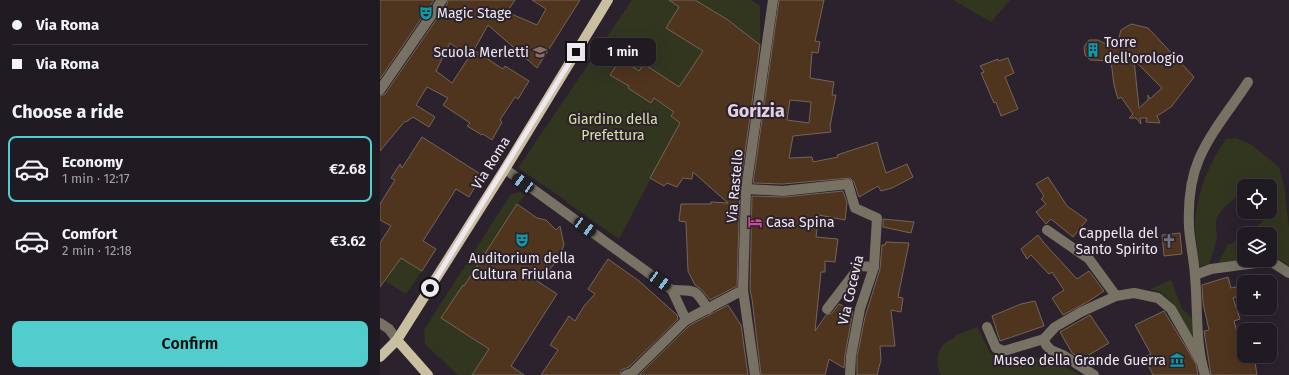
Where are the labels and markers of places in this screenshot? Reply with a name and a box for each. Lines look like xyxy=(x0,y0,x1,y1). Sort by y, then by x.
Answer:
theatre icon: Magic Stage xyxy=(418,5,434,21)
place label: Magic Stage xyxy=(437,5,512,22)
place label: Torre dell'orologio xyxy=(1104,34,1184,67)
building icon: Torre dell'orologio xyxy=(1085,42,1101,58)
place label: Scuola Merletti xyxy=(433,44,529,61)
school or university icon: Scuola Merletti xyxy=(532,44,548,60)
hotel icon: Casa Spina xyxy=(747,214,763,230)
place label: Casa Spina xyxy=(766,214,835,231)
place label: Cappella del Santo Spirito xyxy=(1076,225,1158,258)
theatre icon: Auditorium della Cultura Friulana xyxy=(514,232,530,248)
church icon: Cappella del Santo Spirito xyxy=(1161,233,1177,249)
place label: Auditorium della Cultura Friulana xyxy=(469,250,575,283)
place label: Museo della Grande Guerra xyxy=(994,352,1166,369)
museum icon: Museo della Grande Guerra xyxy=(1169,352,1185,368)

